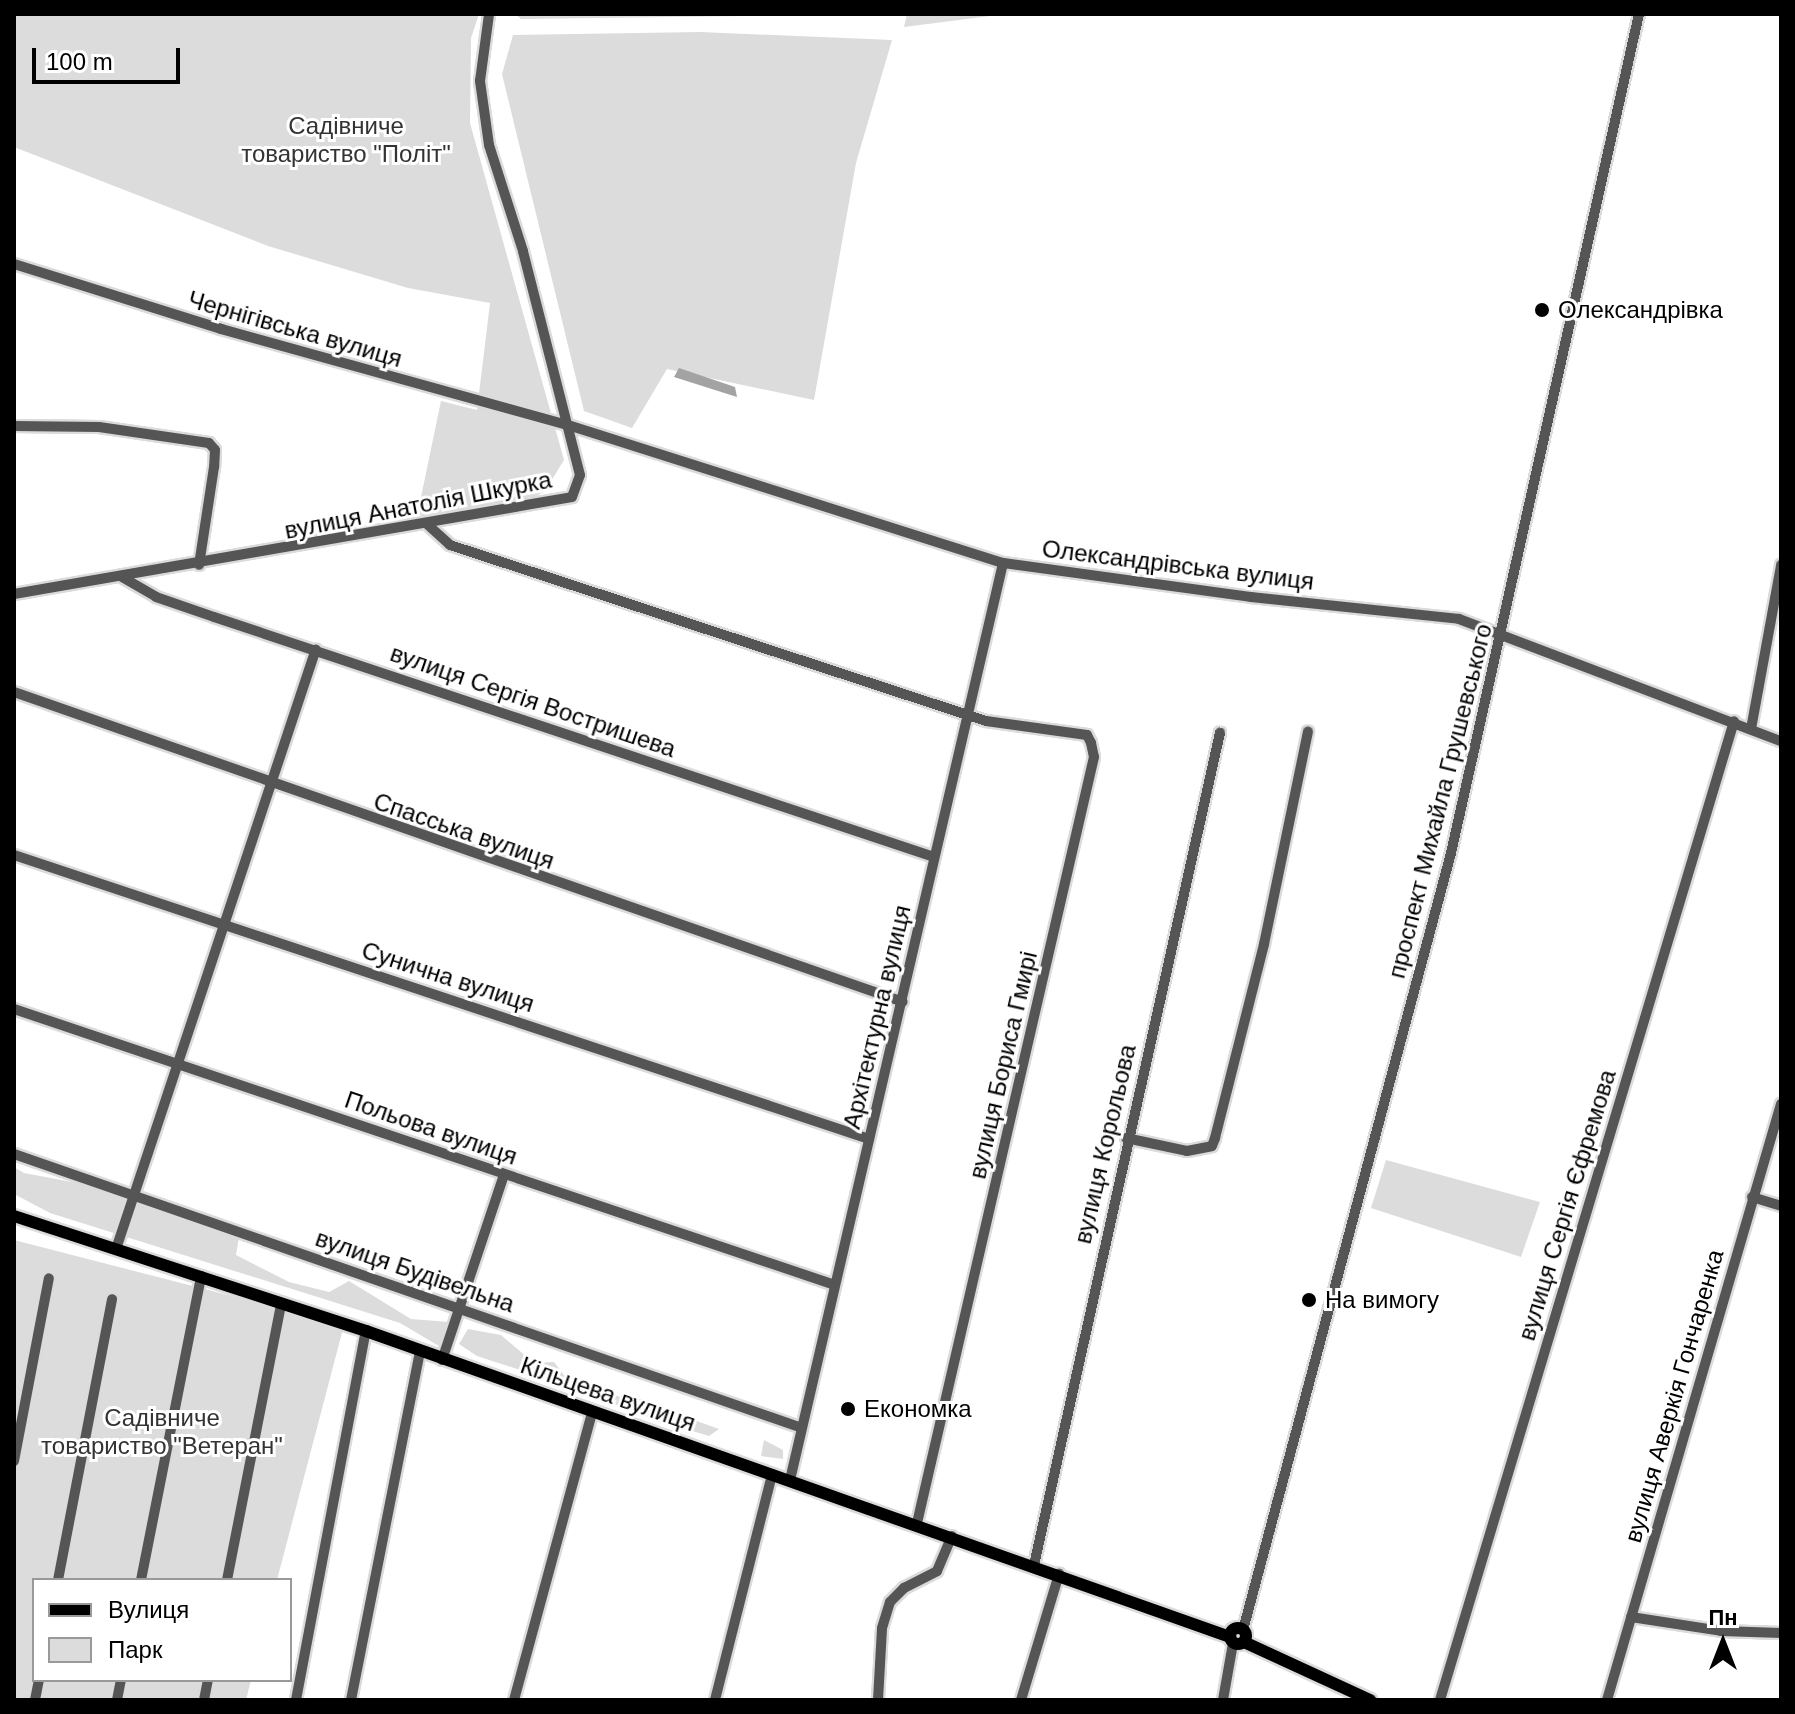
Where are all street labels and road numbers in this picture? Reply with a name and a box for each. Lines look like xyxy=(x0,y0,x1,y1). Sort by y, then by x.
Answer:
street label: Чернігівська вулиця xyxy=(185,285,405,373)
street label: вулиця Анатолія Шкурка xyxy=(282,465,554,545)
street label: Олександрівська вулиця xyxy=(1040,534,1316,596)
street label: проспект Михайла Грушевського xyxy=(1382,621,1498,981)
street label: вулиця Сергія Востришева xyxy=(387,639,679,763)
street label: Спасська вулиця xyxy=(370,787,558,875)
street label: Архітектурна вулиця xyxy=(837,902,917,1132)
street label: Сунична вулиця xyxy=(358,936,538,1018)
street label: вулиця Бориса Гмирі xyxy=(963,948,1043,1182)
street label: вулиця Корольова xyxy=(1068,1042,1142,1246)
street label: вулиця Сергія Єфремова xyxy=(1512,1066,1622,1344)
street label: Польова вулиця xyxy=(341,1085,521,1171)
street label: вулиця Будівельна xyxy=(312,1223,518,1319)
street label: вулиця Аверкія Гончаренка xyxy=(1618,1246,1730,1546)
street label: Кільцева вулиця xyxy=(517,1351,699,1437)

